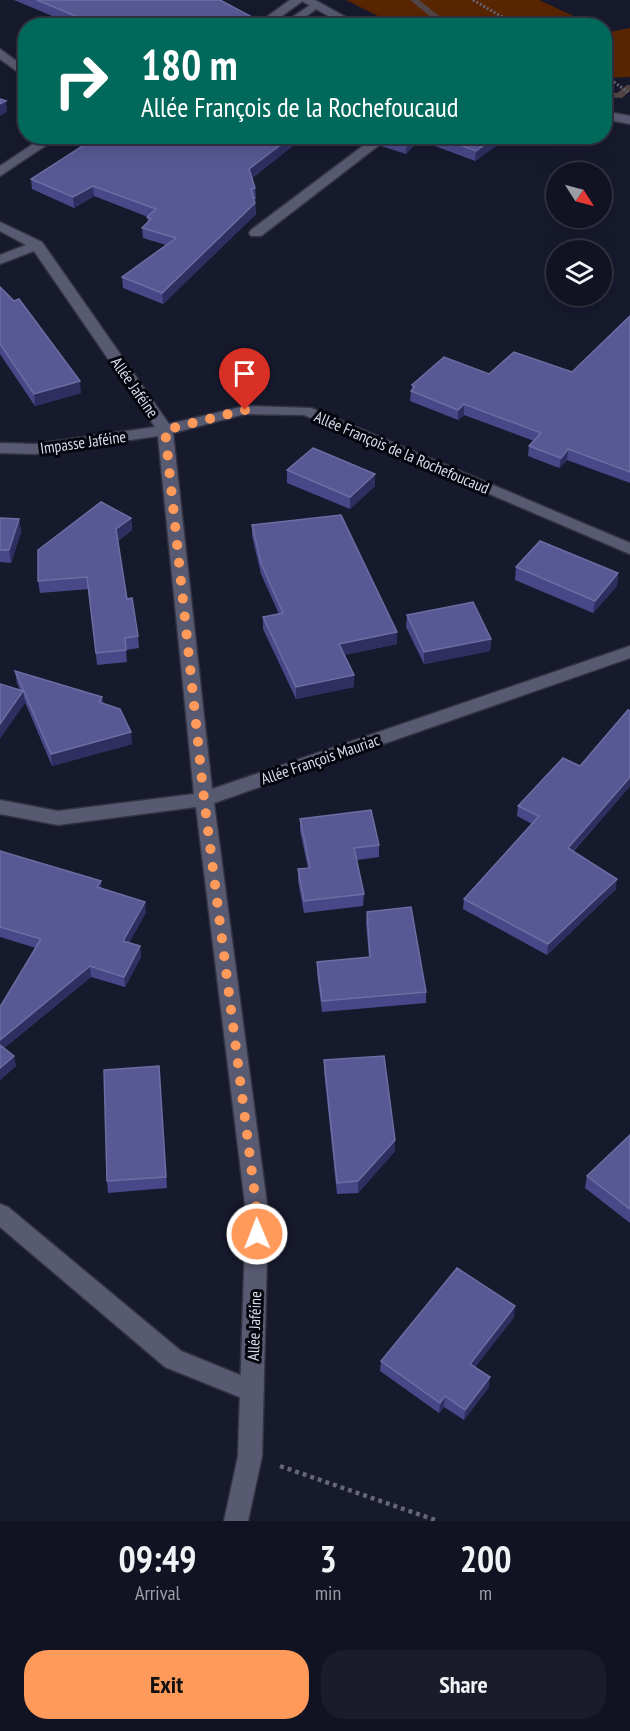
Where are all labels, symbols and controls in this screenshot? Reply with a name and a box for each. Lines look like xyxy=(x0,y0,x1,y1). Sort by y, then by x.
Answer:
text: 180 m xyxy=(141,37,238,92)
icon: right xyxy=(42,42,120,120)
text: Allée François de la Rochefoucaud xyxy=(141,90,458,124)
north arrow xyxy=(546,162,612,228)
map controls xyxy=(546,162,612,306)
button: layers xyxy=(546,240,612,306)
pin xyxy=(219,348,270,410)
street label: Allée Jaféine xyxy=(107,353,163,421)
icon: arrive xyxy=(228,357,261,390)
street label: Allée François de la Rochefoucaud xyxy=(312,406,493,498)
street label: Impasse Jaféine xyxy=(39,426,127,458)
street label: Allée François Mauriac xyxy=(258,729,382,789)
position arrow xyxy=(225,1202,289,1266)
street label: Allée Jaféine xyxy=(243,1291,265,1361)
text: 09:49 xyxy=(119,1535,196,1582)
text: 3 xyxy=(319,1535,337,1582)
text: 200 xyxy=(460,1535,511,1582)
text: Arrival xyxy=(135,1580,180,1606)
text: min xyxy=(315,1580,341,1606)
text: m xyxy=(479,1580,492,1606)
button: Exit xyxy=(24,1650,309,1719)
button: Share xyxy=(321,1650,606,1719)

